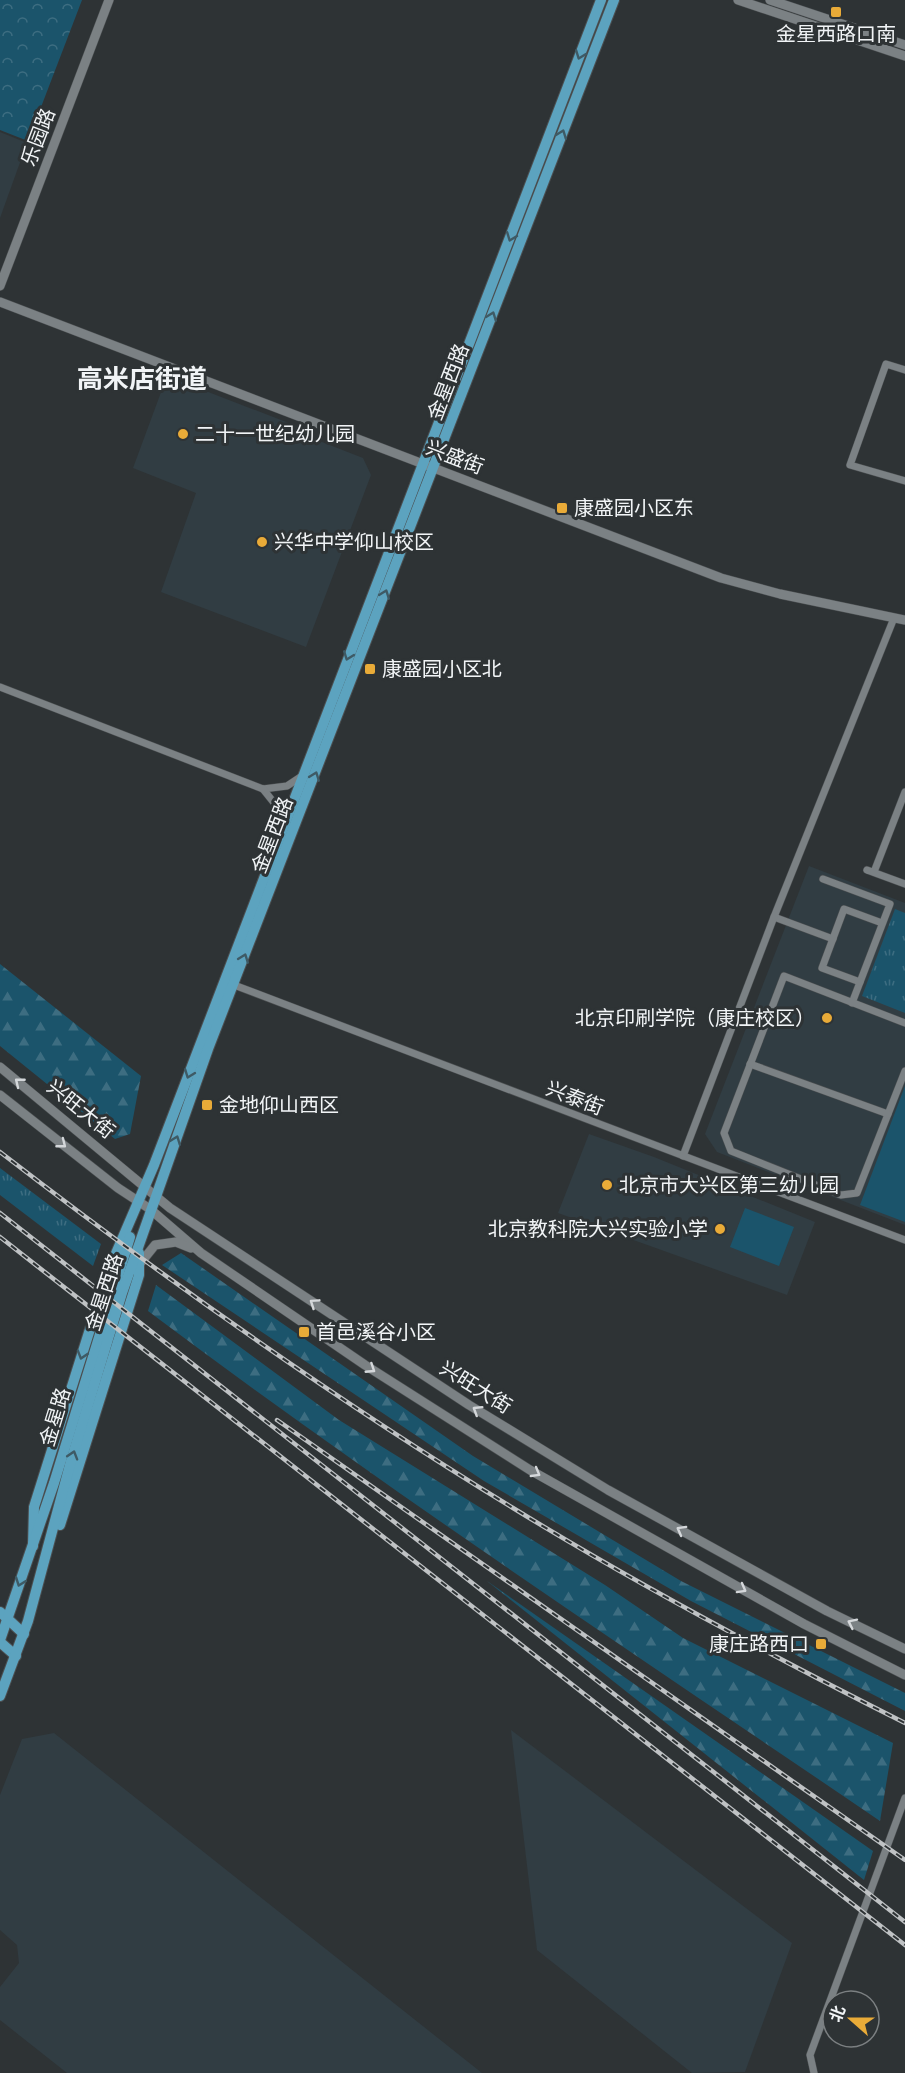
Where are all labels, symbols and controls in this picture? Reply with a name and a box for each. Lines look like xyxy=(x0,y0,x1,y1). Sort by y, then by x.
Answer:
marker: 金星西路口南 xyxy=(829,5,843,19)
place label: 金星西路口南 xyxy=(776,22,896,46)
one-way arrow xyxy=(575,48,587,59)
street label: 乐园路 xyxy=(16,105,60,169)
one-way arrow xyxy=(555,129,567,140)
one-way arrow xyxy=(505,231,518,242)
one-way arrow xyxy=(485,311,497,322)
street label: 金星西路 xyxy=(422,340,474,424)
district label: 高米店街道 xyxy=(77,364,207,395)
place label: 二十一世纪幼儿园 xyxy=(195,422,355,446)
marker: 二十一世纪幼儿园 xyxy=(176,427,190,441)
street label: 兴盛街 xyxy=(423,435,487,479)
place label: 康盛园小区东 xyxy=(574,496,694,520)
marker: 康盛园小区东 xyxy=(555,501,569,515)
place label: 兴华中学仰山校区 xyxy=(274,530,434,554)
marker: 兴华中学仰山校区 xyxy=(255,535,269,549)
one-way arrow xyxy=(378,589,390,600)
one-way arrow xyxy=(343,650,356,661)
place label: 康盛园小区北 xyxy=(382,657,502,681)
marker: 康盛园小区北 xyxy=(363,662,377,676)
one-way arrow xyxy=(307,771,320,782)
street label: 金星西路 xyxy=(246,793,298,877)
one-way arrow xyxy=(237,953,250,964)
place label: 北京印刷学院（康庄校区） xyxy=(575,1006,815,1030)
marker: 北京印刷学院（康庄校区） xyxy=(820,1011,834,1025)
one-way arrow xyxy=(184,1068,197,1078)
street label: 兴旺大街 xyxy=(42,1075,120,1143)
street label: 兴泰街 xyxy=(543,1076,607,1120)
one-way arrow xyxy=(15,1079,26,1090)
place label: 金地仰山西区 xyxy=(219,1093,339,1117)
marker: 金地仰山西区 xyxy=(200,1098,214,1112)
one-way arrow xyxy=(169,1136,181,1147)
one-way arrow xyxy=(56,1137,67,1148)
place label: 北京市大兴区第三幼儿园 xyxy=(619,1173,839,1197)
marker: 北京市大兴区第三幼儿园 xyxy=(600,1178,614,1192)
place label: 北京教科院大兴实验小学 xyxy=(488,1217,708,1241)
marker: 北京教科院大兴实验小学 xyxy=(713,1222,727,1236)
street label: 金星西路 xyxy=(80,1250,128,1334)
one-way arrow xyxy=(310,1299,321,1310)
place label: 首邑溪谷小区 xyxy=(316,1320,436,1344)
marker: 首邑溪谷小区 xyxy=(297,1325,311,1339)
one-way arrow xyxy=(77,1349,89,1360)
street label: 兴旺大街 xyxy=(436,1356,516,1418)
one-way arrow xyxy=(365,1361,375,1373)
street label: 金星路 xyxy=(35,1385,75,1449)
one-way arrow xyxy=(473,1406,483,1417)
one-way arrow xyxy=(66,1450,78,1461)
one-way arrow xyxy=(529,1466,540,1477)
one-way arrow xyxy=(677,1526,687,1538)
one-way arrow xyxy=(14,1577,27,1587)
one-way arrow xyxy=(736,1582,746,1593)
one-way arrow xyxy=(848,1619,859,1631)
place label: 康庄路西口 xyxy=(709,1632,809,1656)
marker: 康庄路西口 xyxy=(814,1637,828,1651)
north arrow xyxy=(821,1989,881,2049)
text: 北 xyxy=(826,2003,849,2025)

